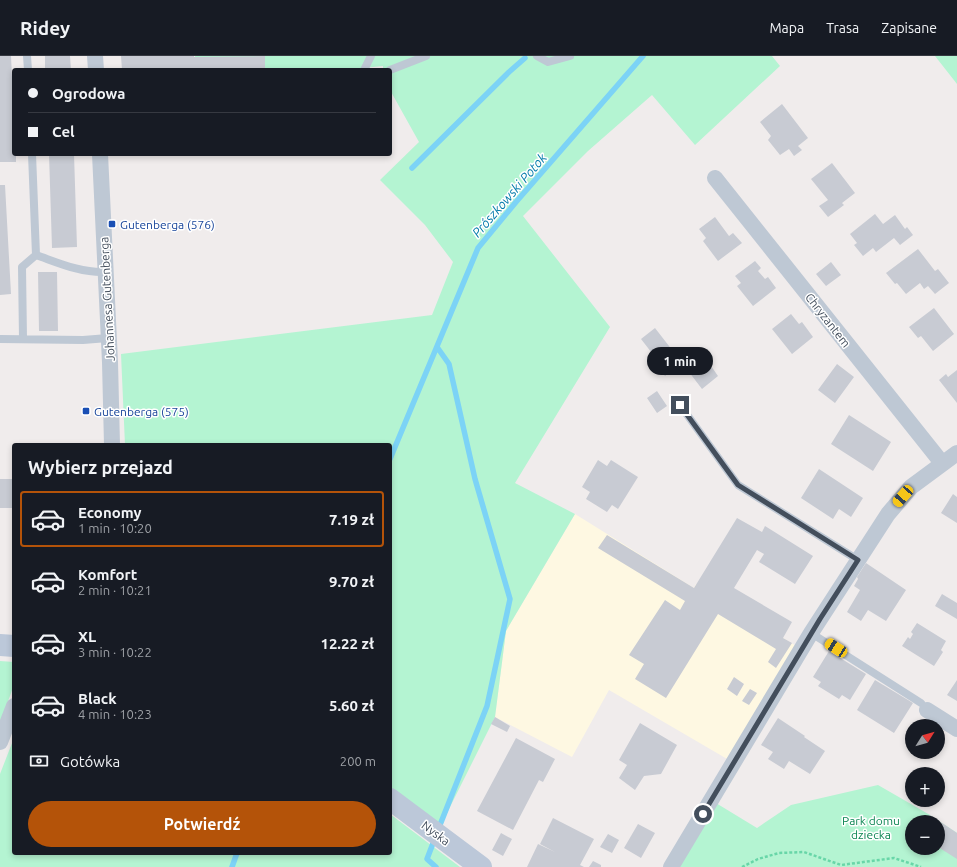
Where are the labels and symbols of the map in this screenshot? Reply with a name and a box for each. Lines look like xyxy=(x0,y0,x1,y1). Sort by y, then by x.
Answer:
water label: Prószkowski Potok xyxy=(469,150,549,240)
place label: Gutenberga (576) xyxy=(120,218,215,232)
marker: Gutenberga (576) xyxy=(107,219,117,229)
street label: Johannesa Gutenberga xyxy=(97,236,117,362)
street label: Chryzantem xyxy=(803,290,853,350)
callout: 1 min xyxy=(647,347,713,375)
route end xyxy=(671,396,689,414)
place label: Gutenberga (575) xyxy=(94,405,189,419)
marker: Gutenberga (575) xyxy=(81,406,91,416)
car xyxy=(891,483,915,509)
car xyxy=(823,636,849,660)
north arrow xyxy=(905,719,945,759)
route start xyxy=(694,805,712,823)
park label: Park domu dziecka xyxy=(842,814,900,841)
street label: Nyska xyxy=(419,818,453,848)

